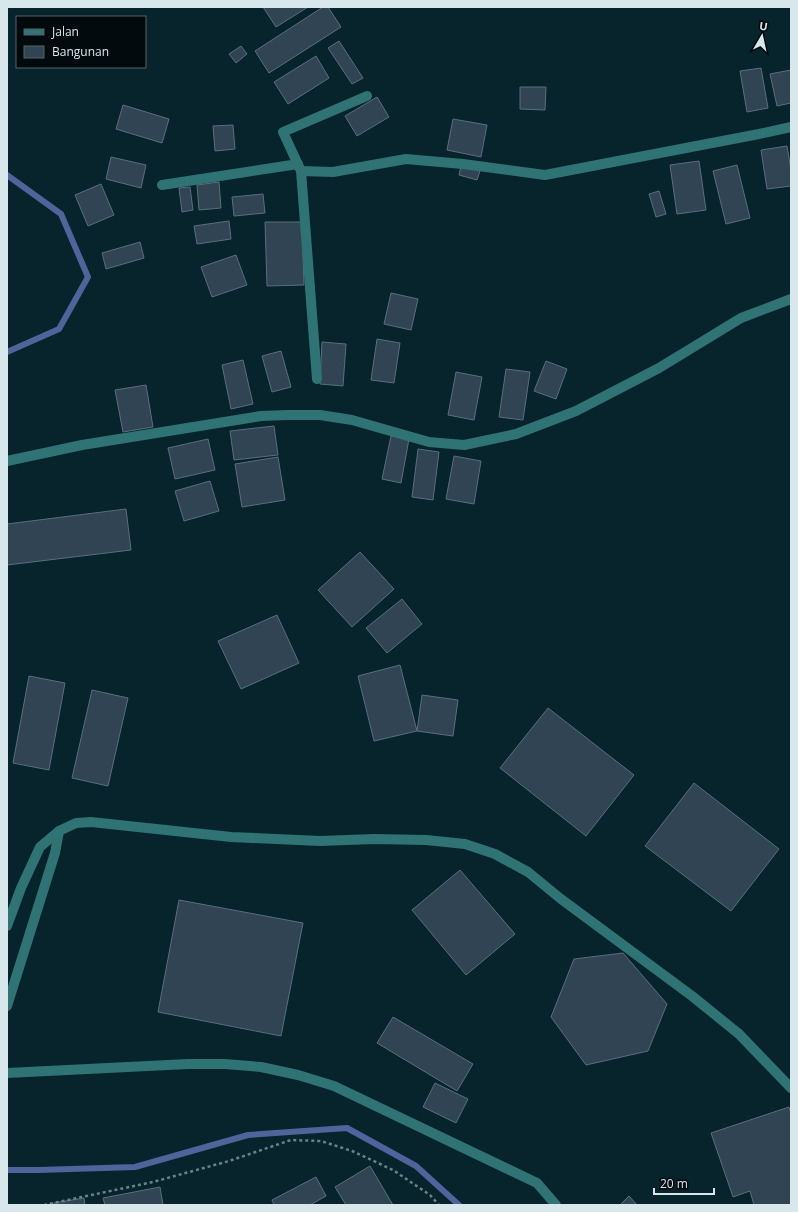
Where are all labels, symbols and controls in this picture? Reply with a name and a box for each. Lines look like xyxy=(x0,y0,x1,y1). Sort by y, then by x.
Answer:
legend xyxy=(16,16,146,68)
north arrow xyxy=(742,16,782,56)
text: U xyxy=(758,18,769,34)
text: Jalan xyxy=(51,23,79,40)
text: Bangunan xyxy=(52,43,109,60)
scale bar xyxy=(654,1170,714,1196)
text: 20 m xyxy=(660,1175,688,1192)

